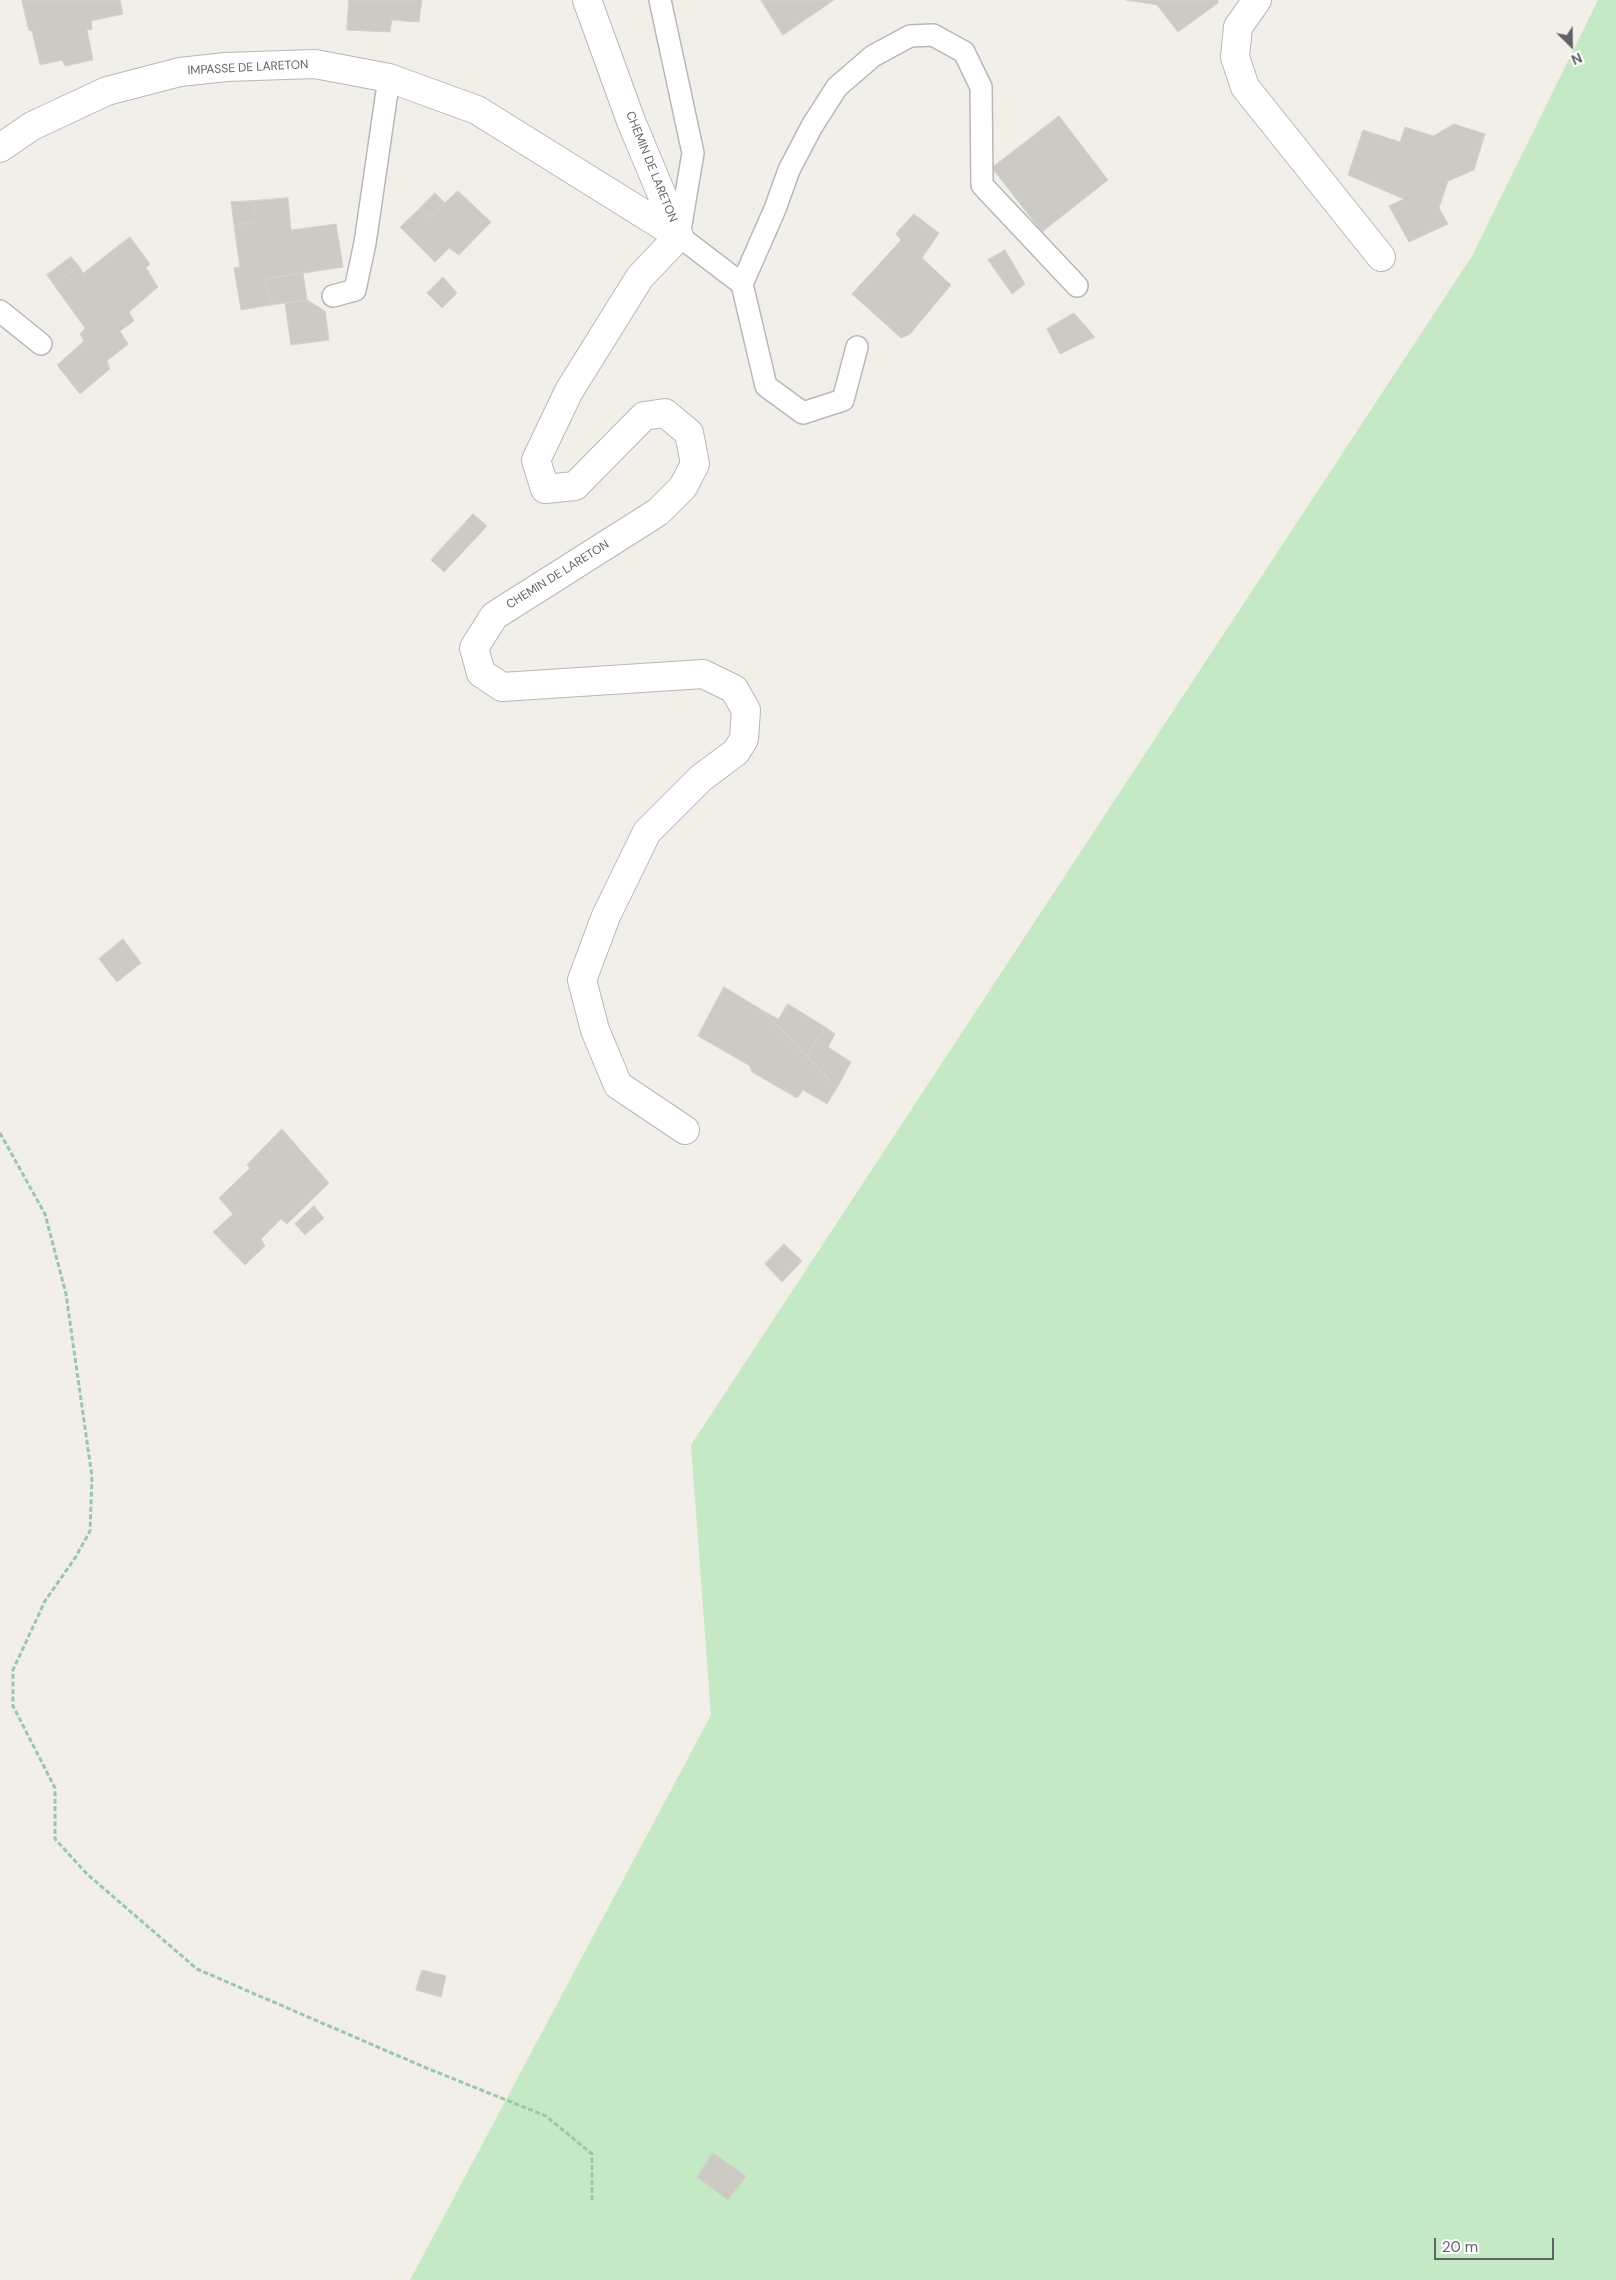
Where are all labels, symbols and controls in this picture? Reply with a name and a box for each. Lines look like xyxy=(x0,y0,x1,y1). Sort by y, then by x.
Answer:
north arrow xyxy=(1546,20,1596,70)
text: N xyxy=(1569,49,1585,69)
street label: IMPASSE DE LARETON xyxy=(187,58,309,78)
street label: CHEMIN DE LARETON xyxy=(622,109,680,225)
street label: CHEMIN DE LARETON xyxy=(504,538,612,612)
scale bar xyxy=(1436,2228,1556,2260)
text: 20 m xyxy=(1442,2237,1478,2257)

